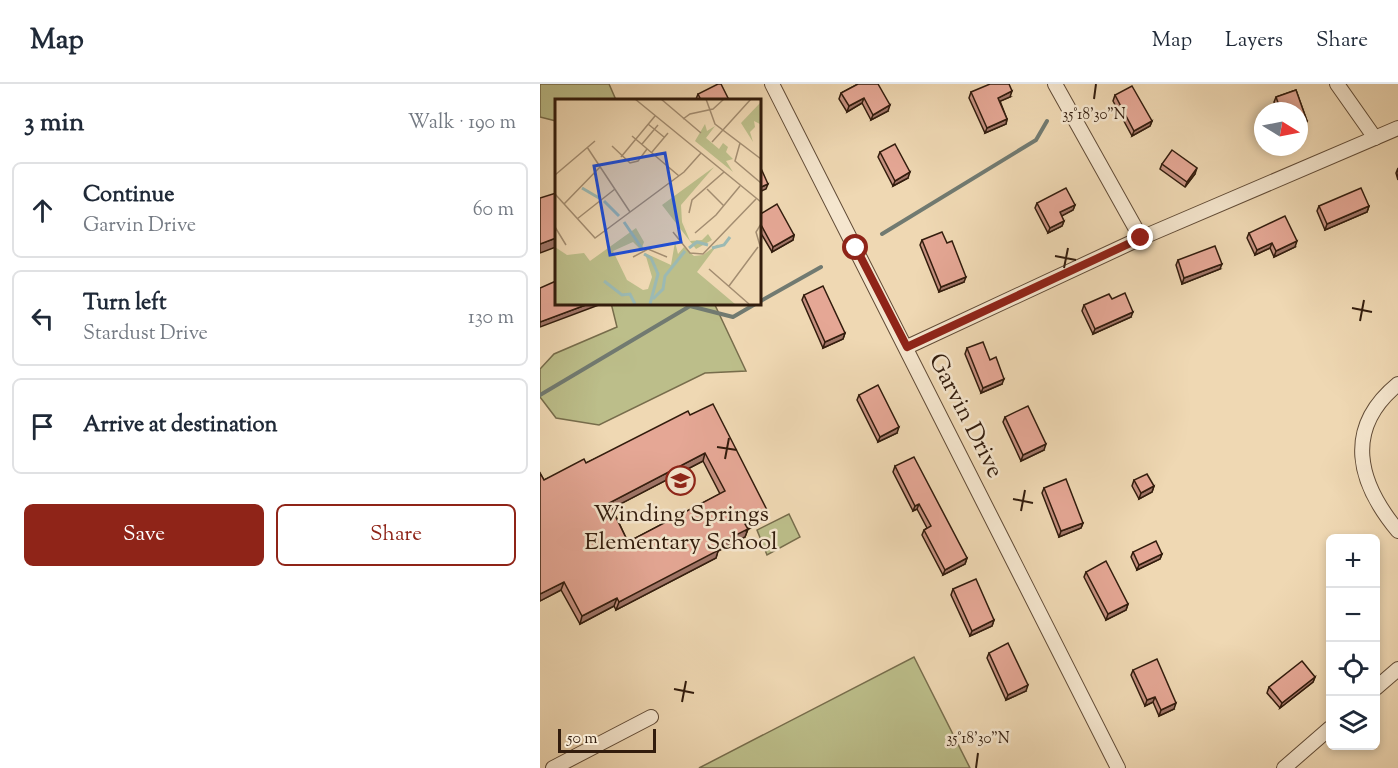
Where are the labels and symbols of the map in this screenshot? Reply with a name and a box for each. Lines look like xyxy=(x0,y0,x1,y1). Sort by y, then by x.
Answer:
inset map xyxy=(555,99,760,304)
north arrow xyxy=(1254,102,1308,156)
text: 35°18'30"N xyxy=(1062,105,1126,126)
route end xyxy=(1127,224,1153,250)
route start xyxy=(842,234,868,260)
street label: Garvin Drive xyxy=(919,348,1011,484)
school or university icon: Winding Springs Elementary School xyxy=(665,464,697,496)
place label: Winding Springs Elementary School xyxy=(584,498,778,560)
scale bar xyxy=(558,726,656,754)
text: 35°18'30"N xyxy=(946,729,1010,750)

